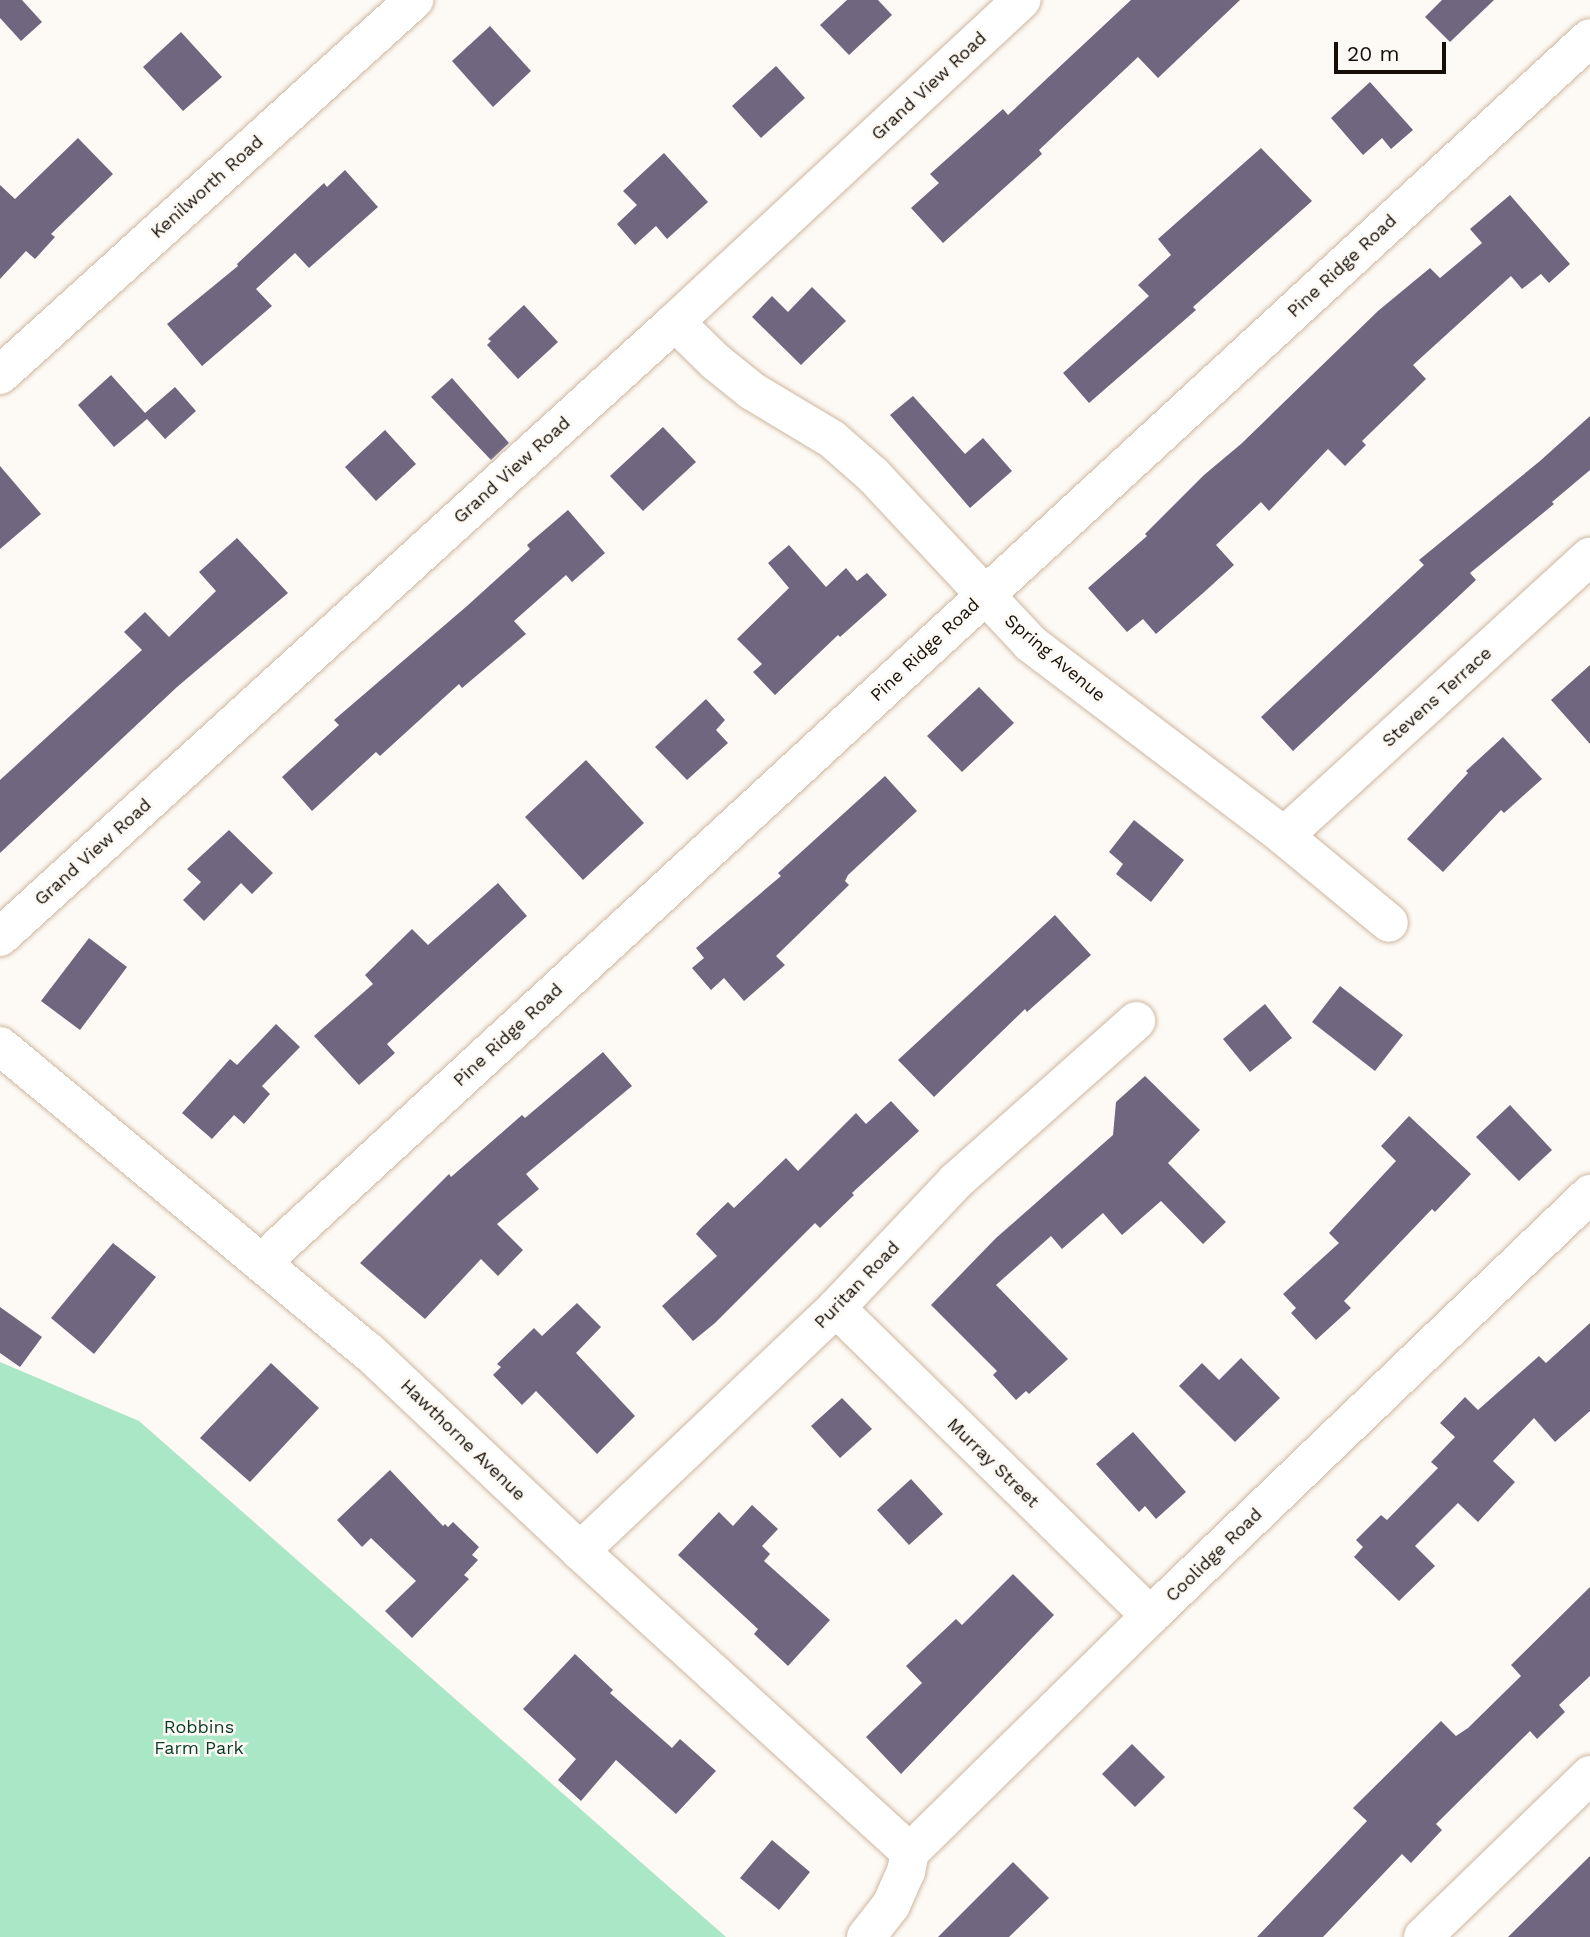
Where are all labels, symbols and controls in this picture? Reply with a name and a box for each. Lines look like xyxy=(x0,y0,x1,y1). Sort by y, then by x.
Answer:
street label: Grand View Road xyxy=(867,27,991,145)
scale bar xyxy=(1338,28,1450,72)
text: 20 m xyxy=(1347,41,1399,66)
street label: Kenilworth Road xyxy=(146,131,268,243)
street label: Pine Ridge Road xyxy=(1283,210,1401,322)
street label: Grand View Road xyxy=(449,412,575,528)
street label: Pine Ridge Road xyxy=(866,594,984,706)
street label: Spring Avenue xyxy=(1000,609,1110,707)
street label: Stevens Terrace xyxy=(1378,642,1496,752)
street label: Grand View Road xyxy=(30,794,156,910)
street label: Pine Ridge Road xyxy=(449,979,567,1091)
street label: Puritan Road xyxy=(810,1237,904,1333)
street label: Hawthorne Avenue xyxy=(396,1374,530,1506)
street label: Murray Street xyxy=(942,1414,1044,1512)
street label: Coolidge Road xyxy=(1161,1504,1267,1606)
park label: Robbins Farm Park xyxy=(154,1717,244,1760)

